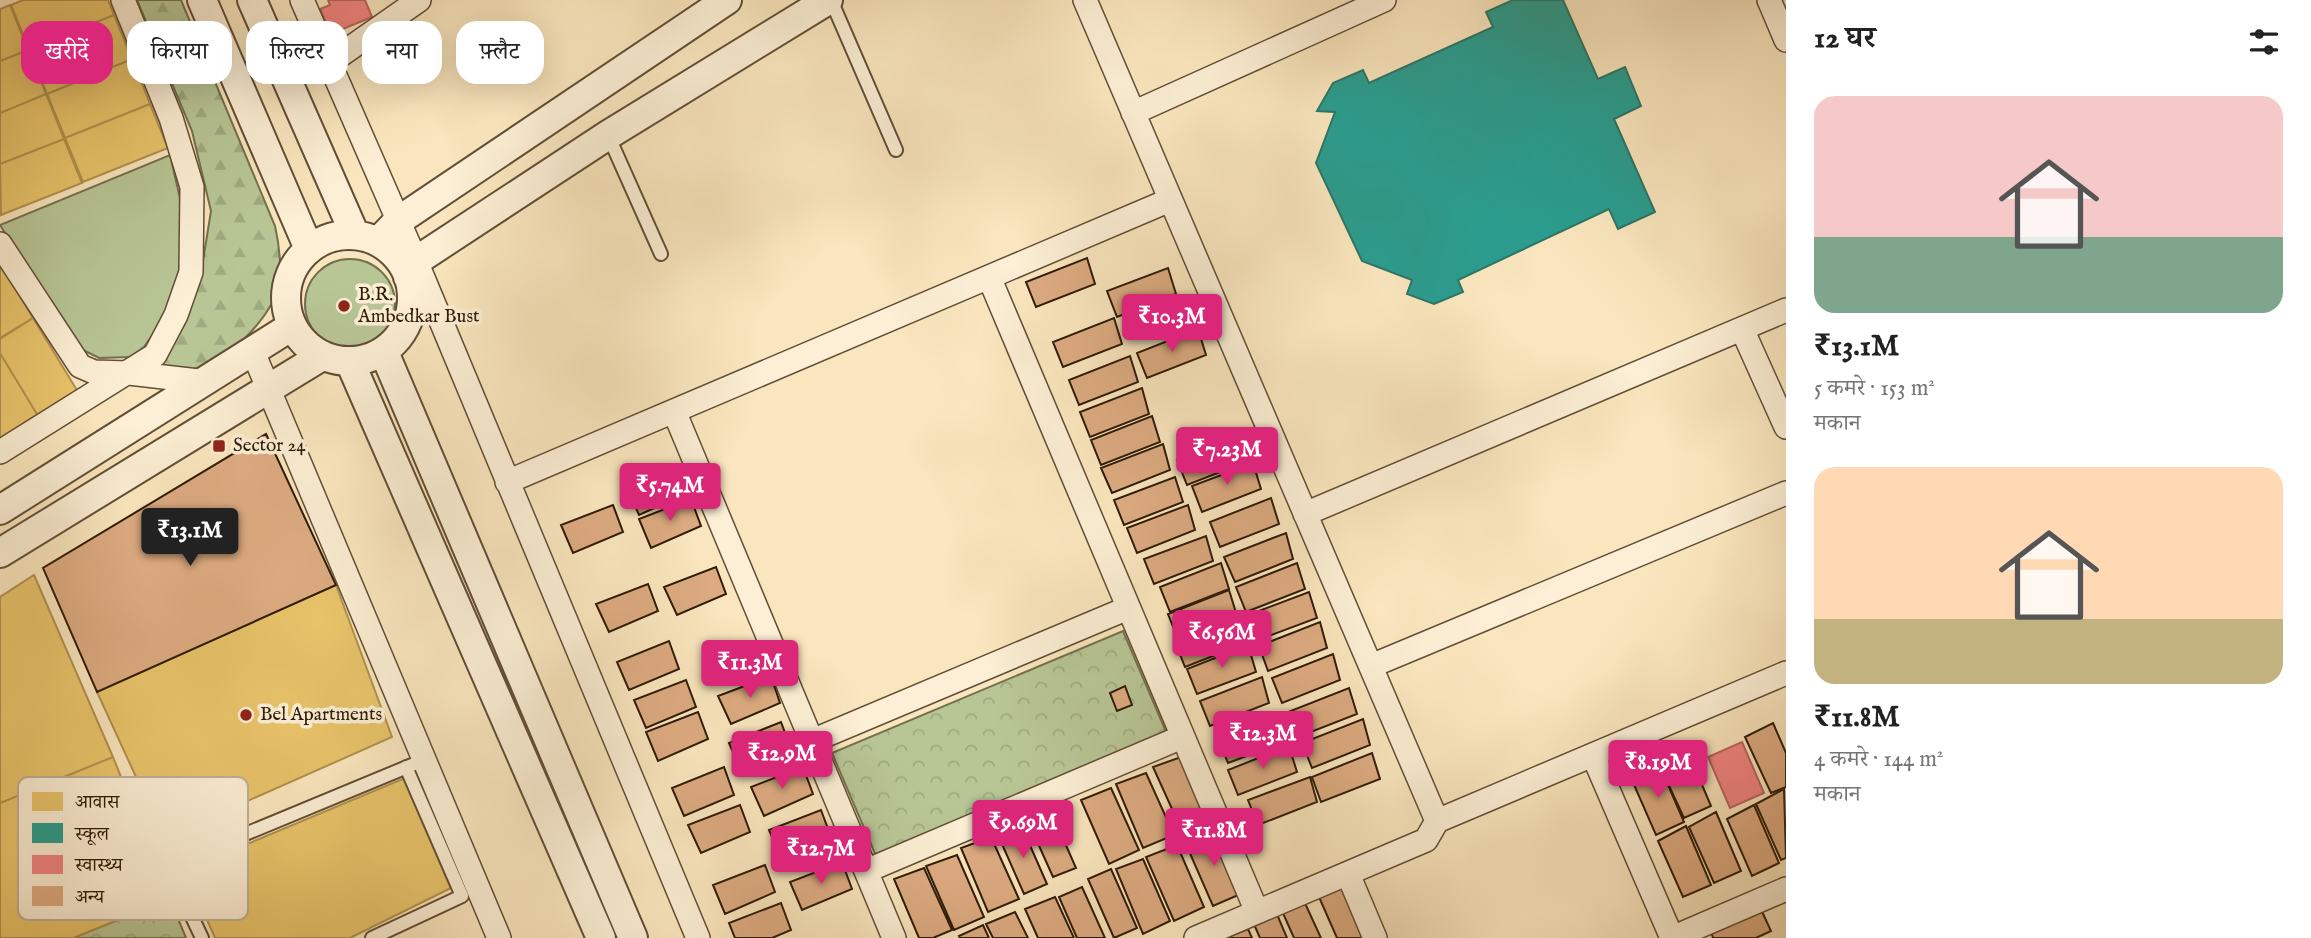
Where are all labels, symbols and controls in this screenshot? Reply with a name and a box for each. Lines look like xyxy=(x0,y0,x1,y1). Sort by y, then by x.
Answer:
text: 12 घर xyxy=(1814,20,1876,58)
chip: खरीदें xyxy=(21,21,113,84)
chip: किराया xyxy=(127,21,232,84)
chip: फ़िल्टर xyxy=(246,21,348,84)
chip: नया xyxy=(362,21,442,84)
chip: फ़्लैट xyxy=(456,21,544,84)
icon: filters xyxy=(2245,23,2283,61)
icon: home xyxy=(1986,141,2112,267)
place label: B.R. Ambedkar Bust xyxy=(357,283,480,329)
pin: ₹10.3M xyxy=(1115,294,1229,354)
marker: B.R. Ambedkar Bust xyxy=(336,298,352,314)
text: ₹10.3M xyxy=(1138,302,1206,331)
text: ₹13.1M xyxy=(1814,328,1899,366)
text: 5 कमरे · 153 m² xyxy=(1814,374,1935,403)
text: मकान xyxy=(1814,409,1861,438)
pin: ₹7.23M xyxy=(1170,428,1284,487)
place label: Sector 24 xyxy=(233,434,306,458)
text: ₹7.23M xyxy=(1192,435,1262,464)
marker: Sector 24 xyxy=(211,438,227,454)
pin: ₹5.74M xyxy=(613,463,727,523)
text: ₹5.74M xyxy=(636,471,704,500)
pin: ₹13.1M xyxy=(133,508,247,568)
icon: home xyxy=(1986,512,2112,638)
text: ₹13.1M xyxy=(157,516,223,545)
pin: ₹6.56M xyxy=(1165,610,1279,670)
text: ₹6.56M xyxy=(1188,618,1256,647)
pin: ₹11.3M xyxy=(693,640,807,700)
text: ₹11.3M xyxy=(717,648,783,677)
text: ₹11.8M xyxy=(1814,699,1900,737)
place label: Bel Apartments xyxy=(260,703,382,727)
marker: Bel Apartments xyxy=(238,707,254,723)
pin: ₹12.3M xyxy=(1206,712,1320,771)
text: ₹12.3M xyxy=(1229,719,1297,748)
pin: ₹12.9M xyxy=(725,732,839,791)
text: ₹12.9M xyxy=(748,739,816,768)
pin: ₹8.19M xyxy=(1601,740,1715,800)
text: 4 कमरे · 144 m² xyxy=(1814,745,1943,774)
text: ₹8.19M xyxy=(1624,748,1692,777)
legend xyxy=(18,777,248,920)
text: मकान xyxy=(1814,780,1861,809)
text: आवास xyxy=(75,791,121,815)
pin: ₹9.69M xyxy=(966,800,1080,860)
text: ₹9.69M xyxy=(988,808,1058,837)
pin: ₹11.8M xyxy=(1157,808,1271,868)
text: ₹11.8M xyxy=(1181,816,1247,845)
text: स्कूल xyxy=(74,823,110,847)
pin: ₹12.7M xyxy=(764,826,878,886)
text: ₹12.7M xyxy=(787,834,855,863)
text: स्वास्थ्य xyxy=(74,854,124,878)
text: अन्य xyxy=(75,886,105,910)

